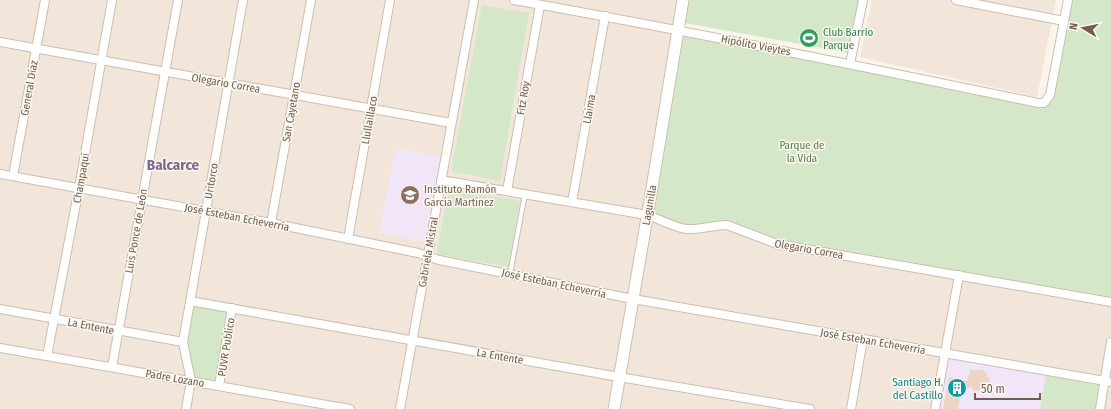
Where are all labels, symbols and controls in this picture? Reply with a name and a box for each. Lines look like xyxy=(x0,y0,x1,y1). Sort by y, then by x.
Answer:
north arrow xyxy=(1063,8,1103,48)
text: N xyxy=(1067,22,1081,31)
place label: Club Barrio Parque xyxy=(823,26,873,52)
sports icon: Club Barrio Parque xyxy=(798,27,820,49)
street label: Hipólito Vieytes xyxy=(720,32,792,59)
street label: General Díaz xyxy=(18,59,41,117)
street label: Olegario Correa xyxy=(190,71,261,96)
street label: Fitz Roy xyxy=(514,80,533,116)
street label: San Cayetano xyxy=(280,81,303,143)
street label: Llaima xyxy=(581,93,598,125)
street label: Llullaillaco xyxy=(359,95,380,145)
park label: Parque de la Vida xyxy=(779,139,825,165)
street label: Champaquí xyxy=(71,152,92,204)
district label: Balcarce xyxy=(147,156,200,174)
street label: Uritorco xyxy=(202,162,221,200)
place label: Instituto Ramón García Martínez xyxy=(424,183,496,209)
school or university icon: Instituto Ramón García Martínez xyxy=(399,184,421,206)
street label: Lagunilla xyxy=(640,184,659,226)
street label: Luis Ponce de León xyxy=(123,188,150,274)
street label: José Esteban Echeverría xyxy=(183,201,290,234)
street label: Gabriela Mistral xyxy=(416,216,441,288)
street label: Olegario Correa xyxy=(773,237,844,262)
street label: José Esteban Echeverría xyxy=(500,266,607,301)
street label: La Entente xyxy=(67,316,115,337)
street label: PUVR Publico xyxy=(215,316,238,377)
street label: José Esteban Echeverría xyxy=(819,326,927,357)
street label: La Entente xyxy=(476,346,524,367)
street label: Padre Lozano xyxy=(144,367,206,390)
scale bar xyxy=(975,375,1040,401)
place label: Santiago H. del Castillo xyxy=(892,376,943,402)
building icon: Santiago H. del Castillo xyxy=(946,377,968,399)
text: 50 m xyxy=(981,382,1005,396)

